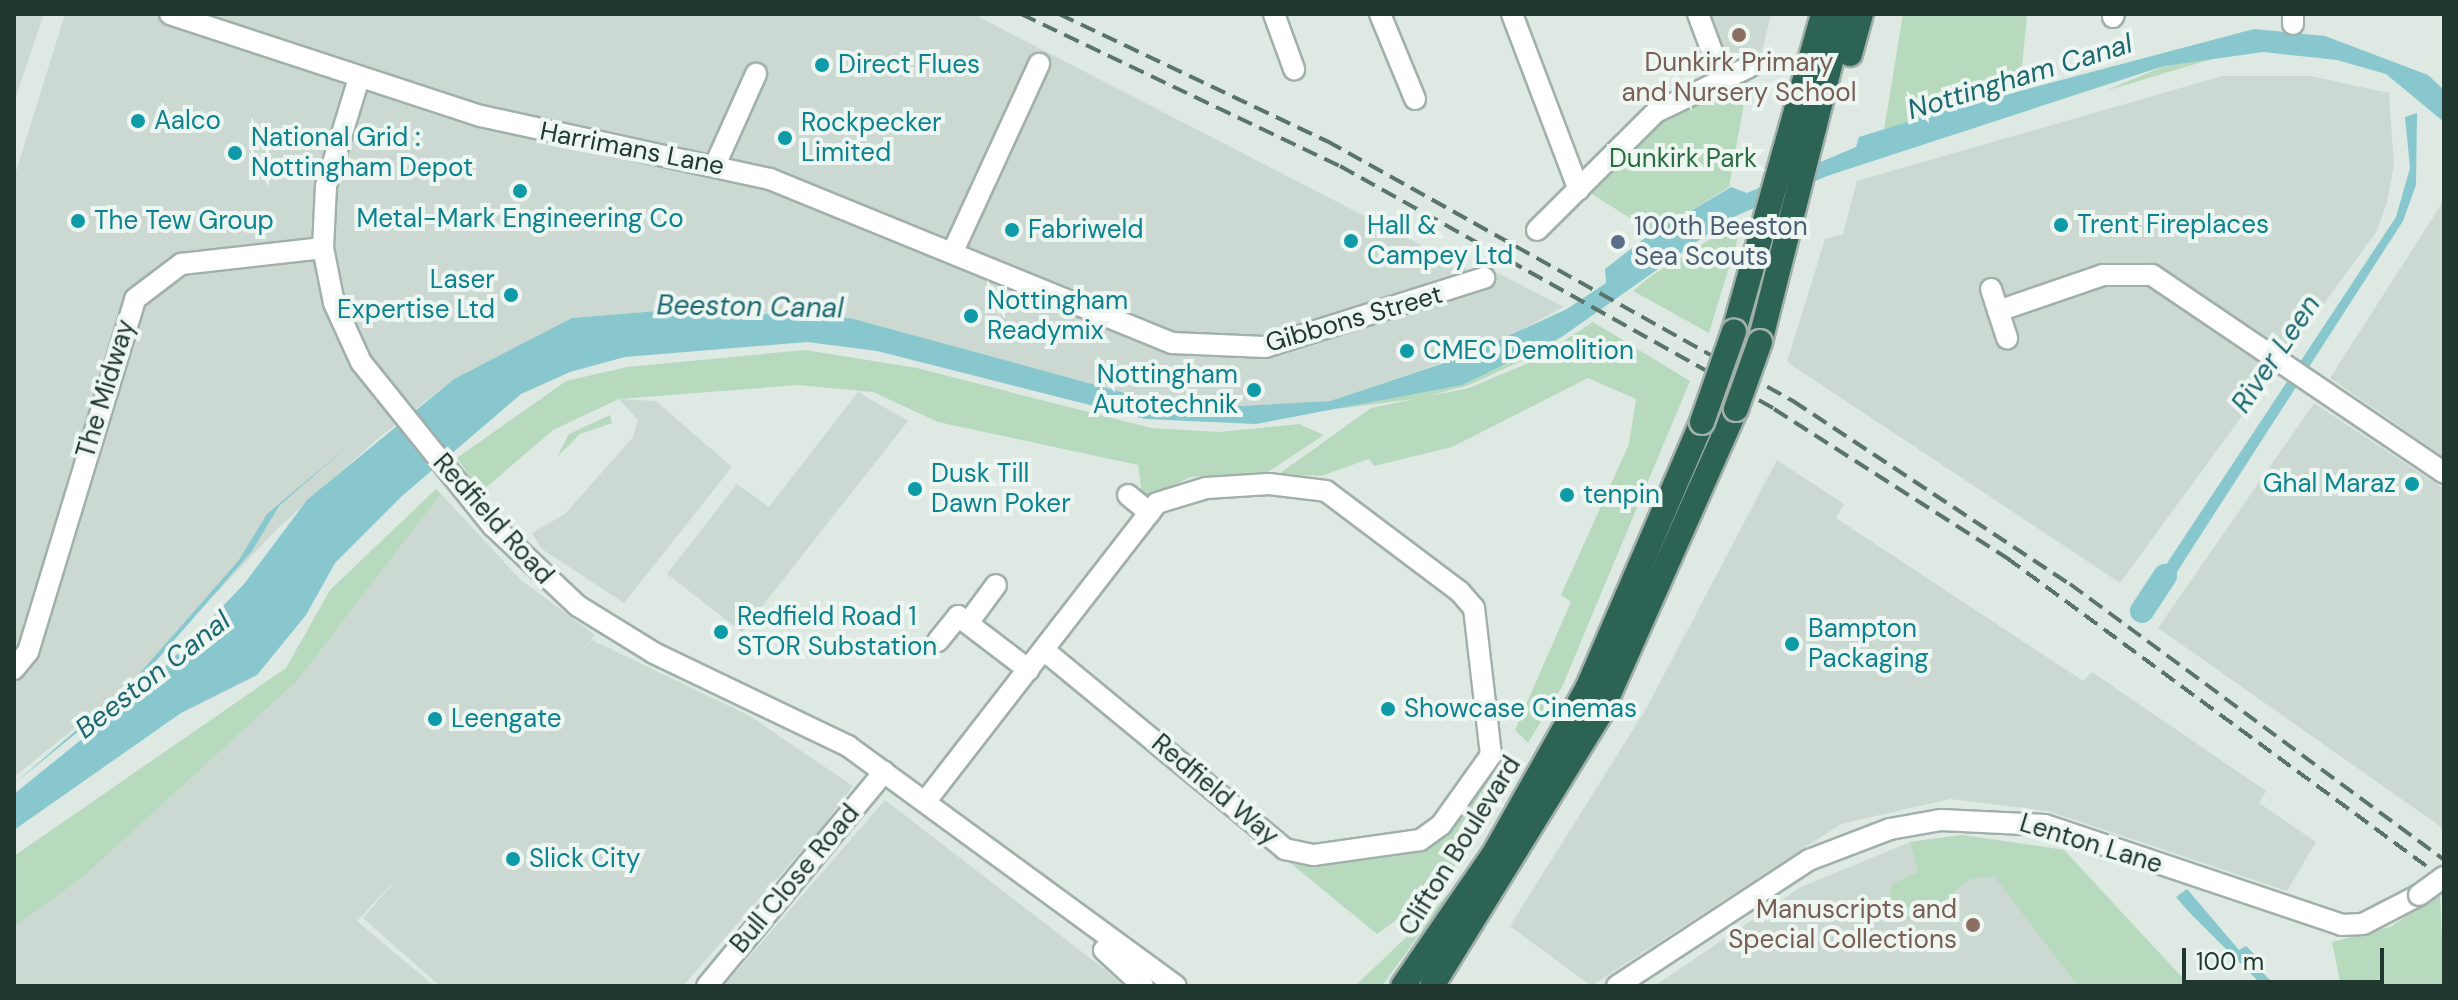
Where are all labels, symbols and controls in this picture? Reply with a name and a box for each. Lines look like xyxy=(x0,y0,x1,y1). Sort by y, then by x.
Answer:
marker: Dunkirk Primary and Nursery School xyxy=(1730,26,1748,44)
water label: Nottingham Canal xyxy=(1904,27,2136,127)
place label: Dunkirk Primary and Nursery School xyxy=(1621,47,1857,108)
place label: Direct Flues xyxy=(838,49,980,81)
marker: Direct Flues xyxy=(813,56,831,74)
place label: Aalco xyxy=(154,105,221,137)
place label: Rockpecker Limited xyxy=(801,107,942,168)
marker: Aalco xyxy=(129,112,147,130)
street label: Harrimans Lane xyxy=(537,116,727,182)
place label: National Grid : Nottingham Depot xyxy=(251,122,473,184)
marker: Rockpecker Limited xyxy=(776,129,794,147)
park label: Dunkirk Park xyxy=(1609,143,1757,175)
marker: National Grid : Nottingham Depot xyxy=(226,144,244,162)
marker: Metal-Mark Engineering Co xyxy=(511,182,529,200)
place label: Metal-Mark Engineering Co xyxy=(356,203,684,235)
place label: The Tew Group xyxy=(94,205,274,237)
place label: Trent Fireplaces xyxy=(2077,209,2269,241)
place label: Hall & Campey Ltd xyxy=(1367,210,1513,272)
place label: 100th Beeston Sea Scouts xyxy=(1634,211,1808,272)
marker: The Tew Group xyxy=(69,212,87,230)
place label: Fabriweld xyxy=(1028,214,1144,246)
marker: Trent Fireplaces xyxy=(2052,216,2070,234)
marker: Fabriweld xyxy=(1003,221,1021,239)
marker: Hall & Campey Ltd xyxy=(1342,232,1360,250)
marker: 100th Beeston Sea Scouts xyxy=(1609,233,1627,251)
place label: Laser Expertise Ltd xyxy=(337,264,495,326)
street label: Gibbons Street xyxy=(1262,279,1446,359)
place label: Nottingham Readymix xyxy=(987,285,1128,346)
marker: Laser Expertise Ltd xyxy=(502,286,520,304)
water label: Beeston Canal xyxy=(656,289,844,325)
water label: River Leen xyxy=(2224,289,2328,419)
marker: Nottingham Readymix xyxy=(962,307,980,325)
street label: The Midway xyxy=(70,316,142,462)
place label: CMEC Demolition xyxy=(1423,335,1634,367)
marker: CMEC Demolition xyxy=(1398,342,1416,360)
place label: Nottingham Autotechnik xyxy=(1093,359,1238,420)
marker: Nottingham Autotechnik xyxy=(1245,381,1263,399)
street label: Redfield Road xyxy=(426,447,560,591)
place label: Dusk Till Dawn Poker xyxy=(931,458,1071,520)
place label: Ghal Maraz xyxy=(2263,468,2396,500)
marker: Ghal Maraz xyxy=(2403,475,2421,493)
place label: tenpin xyxy=(1583,479,1660,511)
marker: Dusk Till Dawn Poker xyxy=(906,480,924,498)
marker: tenpin xyxy=(1558,486,1576,504)
place label: Redfield Road 1 STOR Substation xyxy=(737,601,937,662)
water label: Beeston Canal xyxy=(69,604,237,746)
place label: Bampton Packaging xyxy=(1808,613,1929,674)
marker: Redfield Road 1 STOR Substation xyxy=(712,623,730,641)
marker: Bampton Packaging xyxy=(1783,635,1801,653)
place label: Showcase Cinemas xyxy=(1404,693,1637,725)
marker: Showcase Cinemas xyxy=(1379,700,1397,718)
place label: Leengate xyxy=(451,703,561,735)
marker: Leengate xyxy=(426,710,444,728)
street label: Redfield Way xyxy=(1145,728,1285,852)
street label: Clifton Boulevard xyxy=(1392,751,1528,941)
street label: Bull Close Road xyxy=(724,798,866,960)
street label: Lenton Lane xyxy=(2016,808,2166,880)
place label: Slick City xyxy=(529,843,641,875)
marker: Slick City xyxy=(504,850,522,868)
place label: Manuscripts and Special Collections xyxy=(1728,894,1957,956)
marker: Manuscripts and Special Collections xyxy=(1964,916,1982,934)
scale bar xyxy=(2186,932,2388,982)
text: 100 m xyxy=(2196,946,2264,977)

